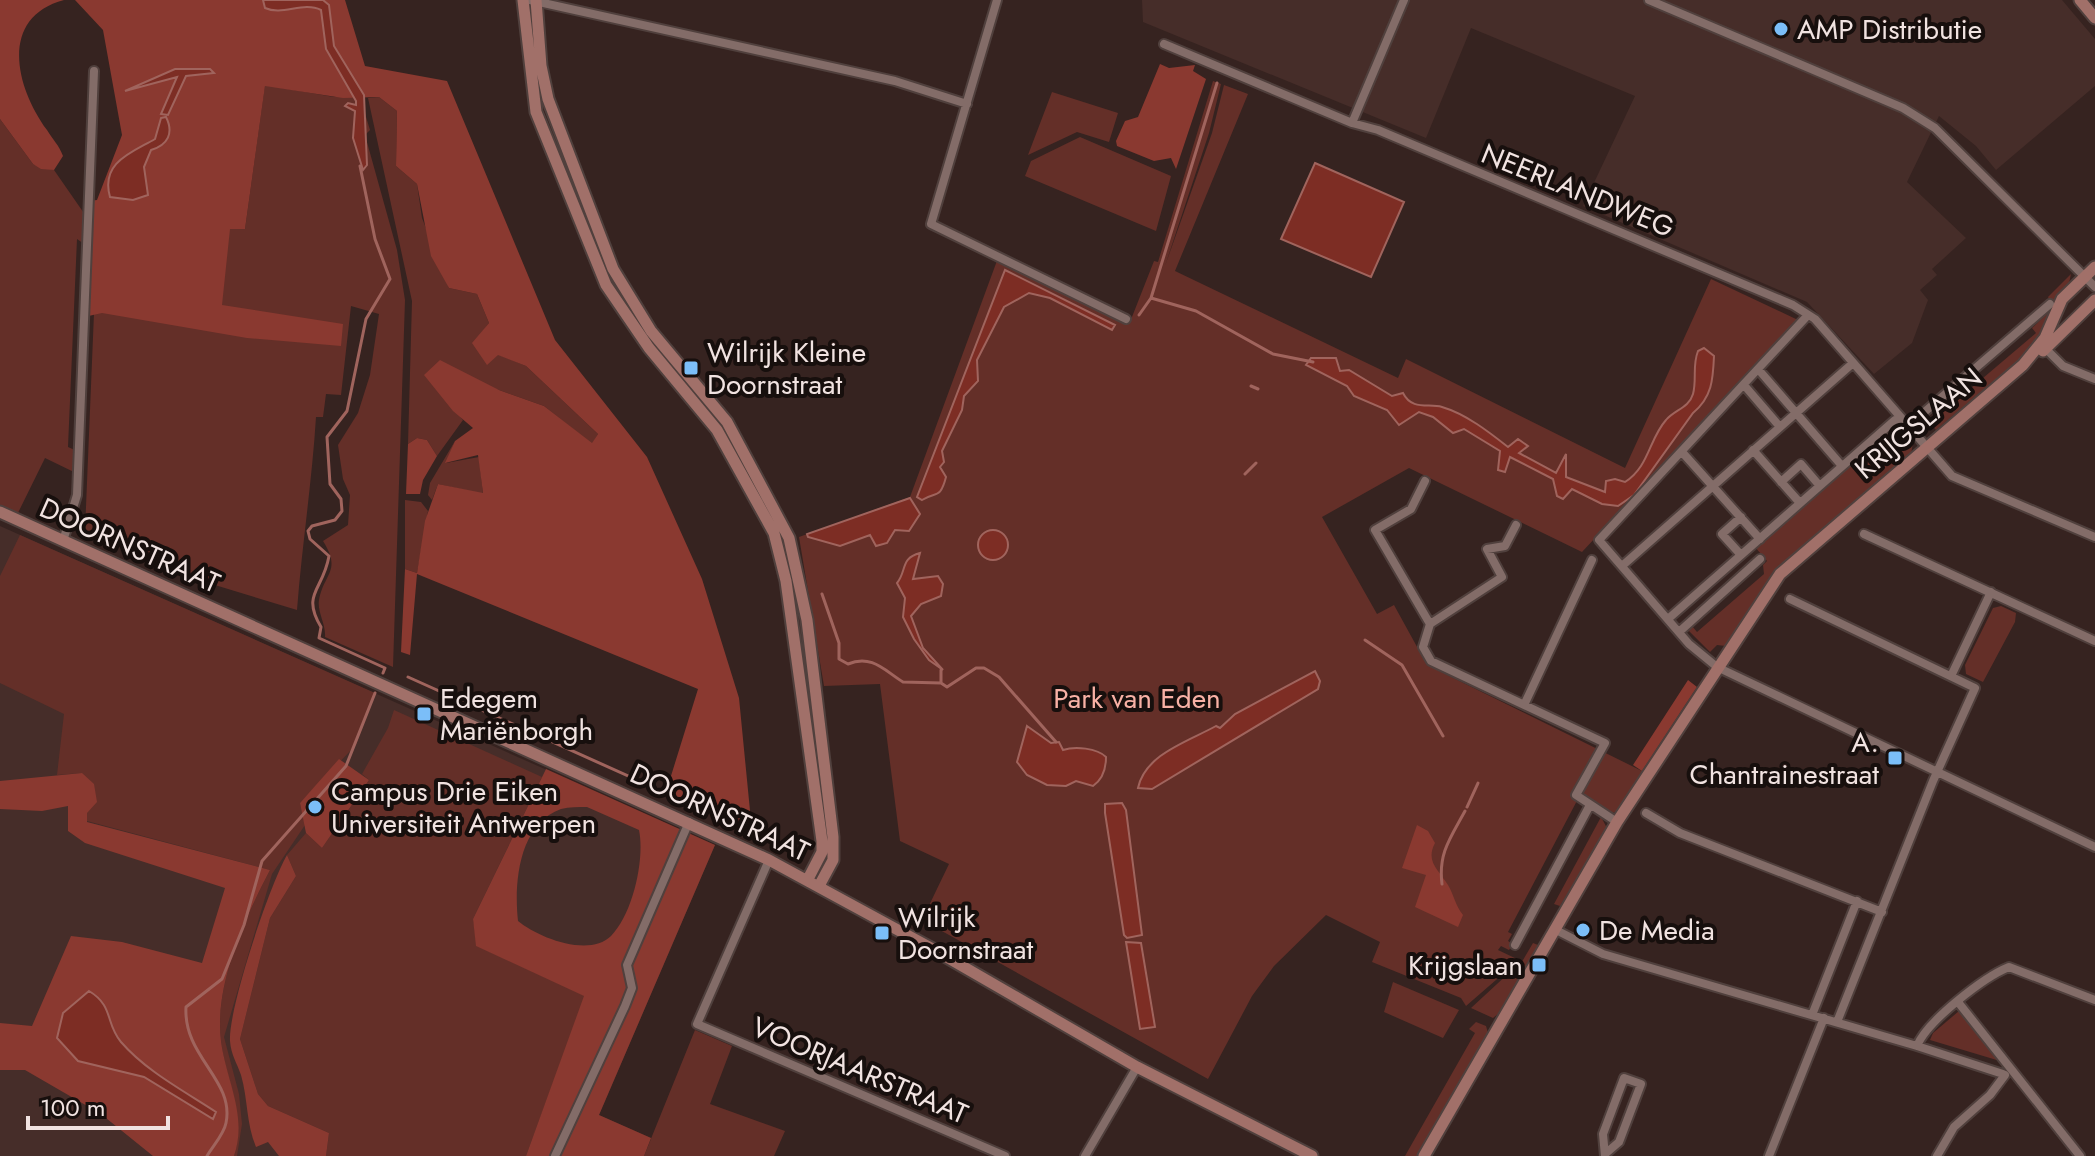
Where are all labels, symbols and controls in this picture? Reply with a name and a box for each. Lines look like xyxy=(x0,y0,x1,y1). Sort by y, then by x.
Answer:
place label: AMP Distributie xyxy=(1797,9,1982,50)
marker: AMP Distributie xyxy=(1772,20,1790,38)
street label: NEERLANDWEG xyxy=(1475,133,1680,248)
place label: Wilrijk Kleine Doornstraat xyxy=(707,332,866,405)
street label: KRIJGSLAAN xyxy=(1846,358,1991,489)
marker: Wilrijk Kleine Doornstraat xyxy=(682,359,700,377)
street label: DOORNSTRAAT xyxy=(33,487,227,604)
place label: Edegem Mariënborgh xyxy=(440,678,593,751)
park label: Park van Eden xyxy=(1053,678,1221,719)
marker: Edegem Mariënborgh xyxy=(415,705,433,723)
place label: A. Chantrainestraat xyxy=(1689,722,1879,795)
marker: A. Chantrainestraat xyxy=(1886,749,1904,767)
street label: DOORNSTRAAT xyxy=(623,753,816,872)
place label: Campus Drie Eiken Universiteit Antwerpen xyxy=(331,771,596,844)
marker: Campus Drie Eiken Universiteit Antwerpen xyxy=(306,798,324,816)
place label: Wilrijk Doornstraat xyxy=(898,897,1033,970)
place label: De Media xyxy=(1599,910,1715,951)
marker: De Media xyxy=(1574,921,1592,939)
marker: Wilrijk Doornstraat xyxy=(873,924,891,942)
place label: Krijgslaan xyxy=(1408,945,1523,986)
marker: Krijgslaan xyxy=(1530,956,1548,974)
street label: VOORJAARSTRAAT xyxy=(745,1006,974,1134)
scale bar xyxy=(28,1080,168,1130)
text: 100 m xyxy=(40,1090,106,1125)

